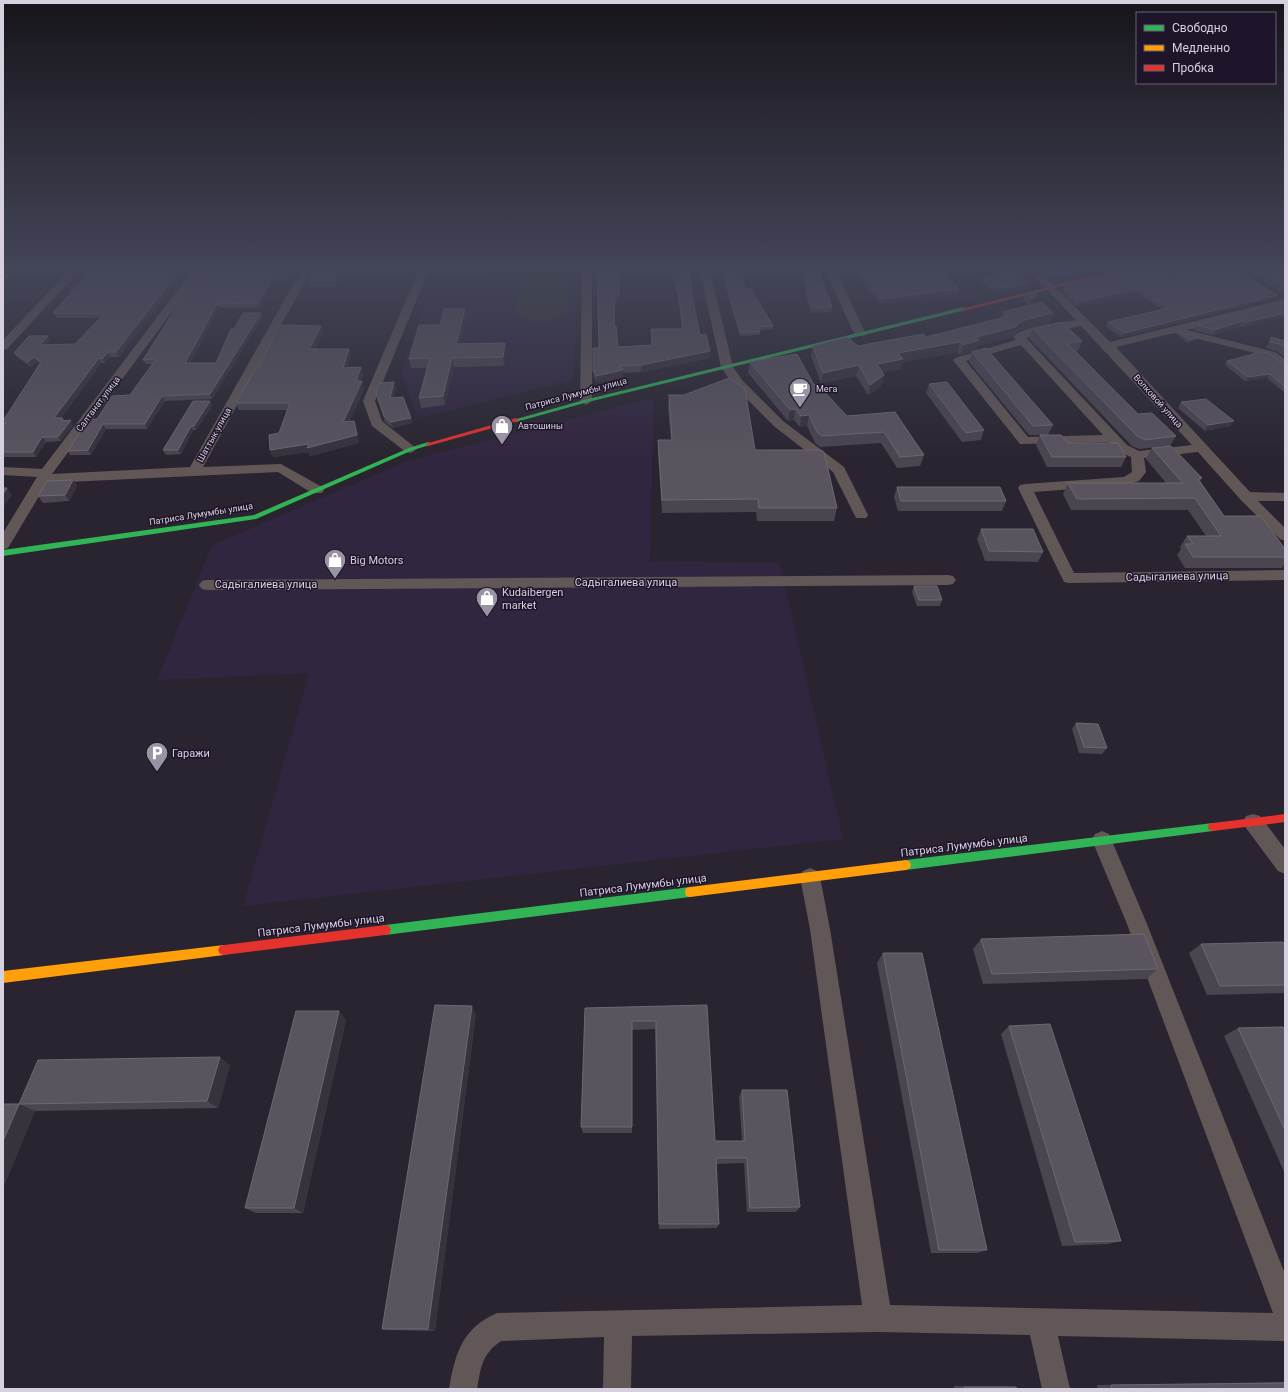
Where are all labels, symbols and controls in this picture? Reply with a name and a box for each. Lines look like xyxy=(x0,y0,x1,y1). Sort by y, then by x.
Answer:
legend xyxy=(1136,12,1276,84)
text: Свободно xyxy=(1172,21,1228,35)
text: Медленно xyxy=(1172,41,1230,55)
text: Пробка xyxy=(1172,61,1214,75)
street label: Волковой улица xyxy=(1131,372,1185,430)
street label: Салтанат улица xyxy=(74,374,122,434)
street label: Патриса Лумумбы улица xyxy=(524,376,628,412)
cafe icon: Мега xyxy=(787,376,813,409)
place label: Мега xyxy=(816,384,837,394)
street label: Шаттык улица xyxy=(195,406,233,464)
shop icon: Автошины xyxy=(489,413,515,446)
place label: Автошины xyxy=(518,421,563,431)
street label: Патриса Лумумбы улица xyxy=(148,501,254,527)
shop icon: Big Motors xyxy=(322,547,348,580)
place label: Big Motors xyxy=(350,554,404,567)
street label: Садыгалиева улица xyxy=(1126,569,1228,584)
street label: Садыгалиева улица xyxy=(575,576,677,589)
street label: Садыгалиева улица xyxy=(215,578,317,591)
shop icon: Kudaibergen market xyxy=(474,585,500,618)
place label: Kudaibergen market xyxy=(502,586,563,612)
parking icon: Гаражи xyxy=(144,740,170,773)
place label: Гаражи xyxy=(172,747,210,760)
street label: Патриса Лумумбы улица xyxy=(900,831,1028,860)
street label: Патриса Лумумбы улица xyxy=(579,871,707,900)
street label: Патриса Лумумбы улица xyxy=(257,911,385,940)

